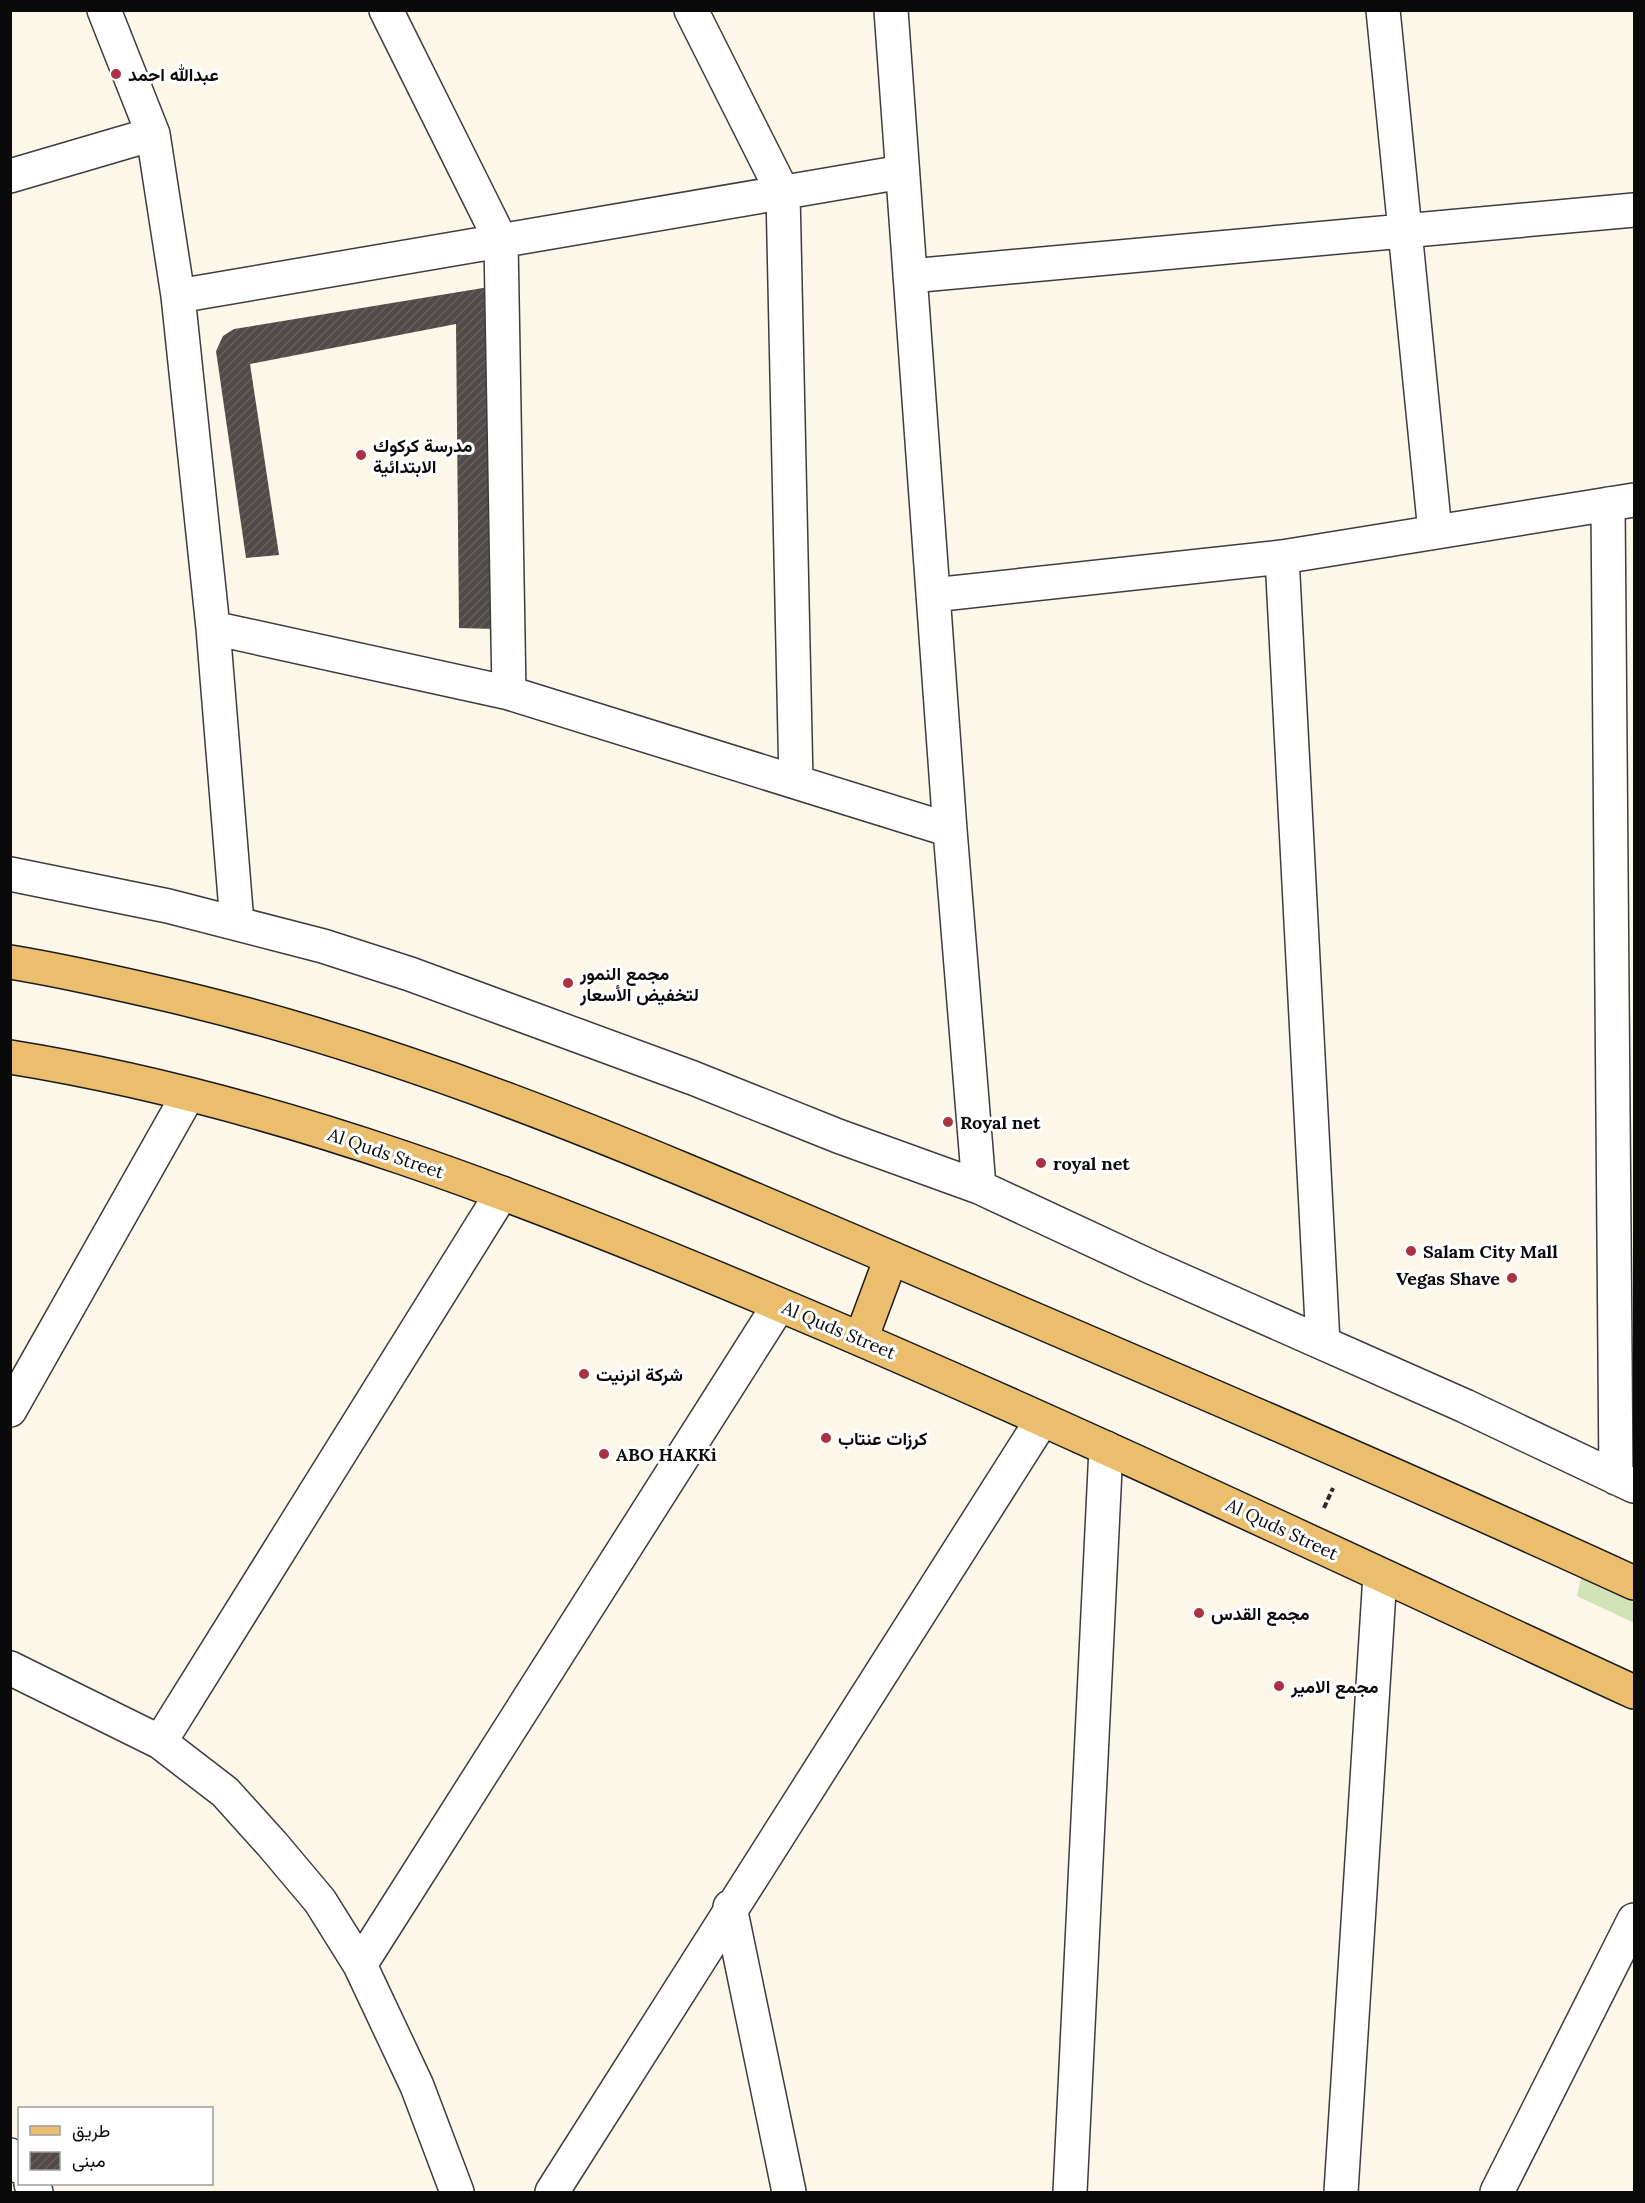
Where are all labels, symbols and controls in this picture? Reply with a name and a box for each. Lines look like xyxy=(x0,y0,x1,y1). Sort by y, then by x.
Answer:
place label: عبدالله احمد xyxy=(128,63,219,86)
marker: عبدالله احمد xyxy=(109,67,123,81)
place label: مدرسة كركوك الابتدائية xyxy=(373,434,473,478)
marker: مدرسة كركوك الابتدائية xyxy=(354,448,368,462)
place label: مجمع النمور لتخفيض الأسعار xyxy=(579,962,699,1006)
marker: مجمع النمور لتخفيض الأسعار xyxy=(561,976,575,990)
place label: Royal net xyxy=(960,1111,1041,1134)
marker: Royal net xyxy=(941,1115,955,1129)
street label: Al Quds Street xyxy=(324,1122,447,1184)
place label: royal net xyxy=(1053,1152,1130,1175)
marker: royal net xyxy=(1034,1156,1048,1170)
place label: Salam City Mall xyxy=(1423,1240,1558,1263)
marker: Salam City Mall xyxy=(1404,1244,1418,1258)
place label: Vegas Shave xyxy=(1396,1267,1500,1290)
marker: Vegas Shave xyxy=(1505,1271,1519,1285)
street label: Al Quds Street xyxy=(778,1295,899,1364)
place label: شركة انرنيت xyxy=(596,1363,683,1386)
marker: شركة انرنيت xyxy=(577,1367,591,1381)
place label: كرزات عنتاب xyxy=(838,1427,927,1450)
marker: كرزات عنتاب xyxy=(819,1431,833,1445)
place label: ABO HAKKi xyxy=(616,1443,717,1466)
marker: ABO HAKKi xyxy=(597,1447,611,1461)
street label: Al Quds Street xyxy=(1221,1493,1342,1565)
place label: مجمع القدس xyxy=(1211,1602,1310,1626)
marker: مجمع القدس xyxy=(1192,1606,1206,1620)
place label: مجمع الامير xyxy=(1290,1675,1379,1699)
marker: مجمع الامير xyxy=(1272,1679,1286,1693)
legend xyxy=(18,2107,213,2185)
text: طريق xyxy=(72,2119,110,2142)
text: مبنى xyxy=(72,2149,106,2172)

